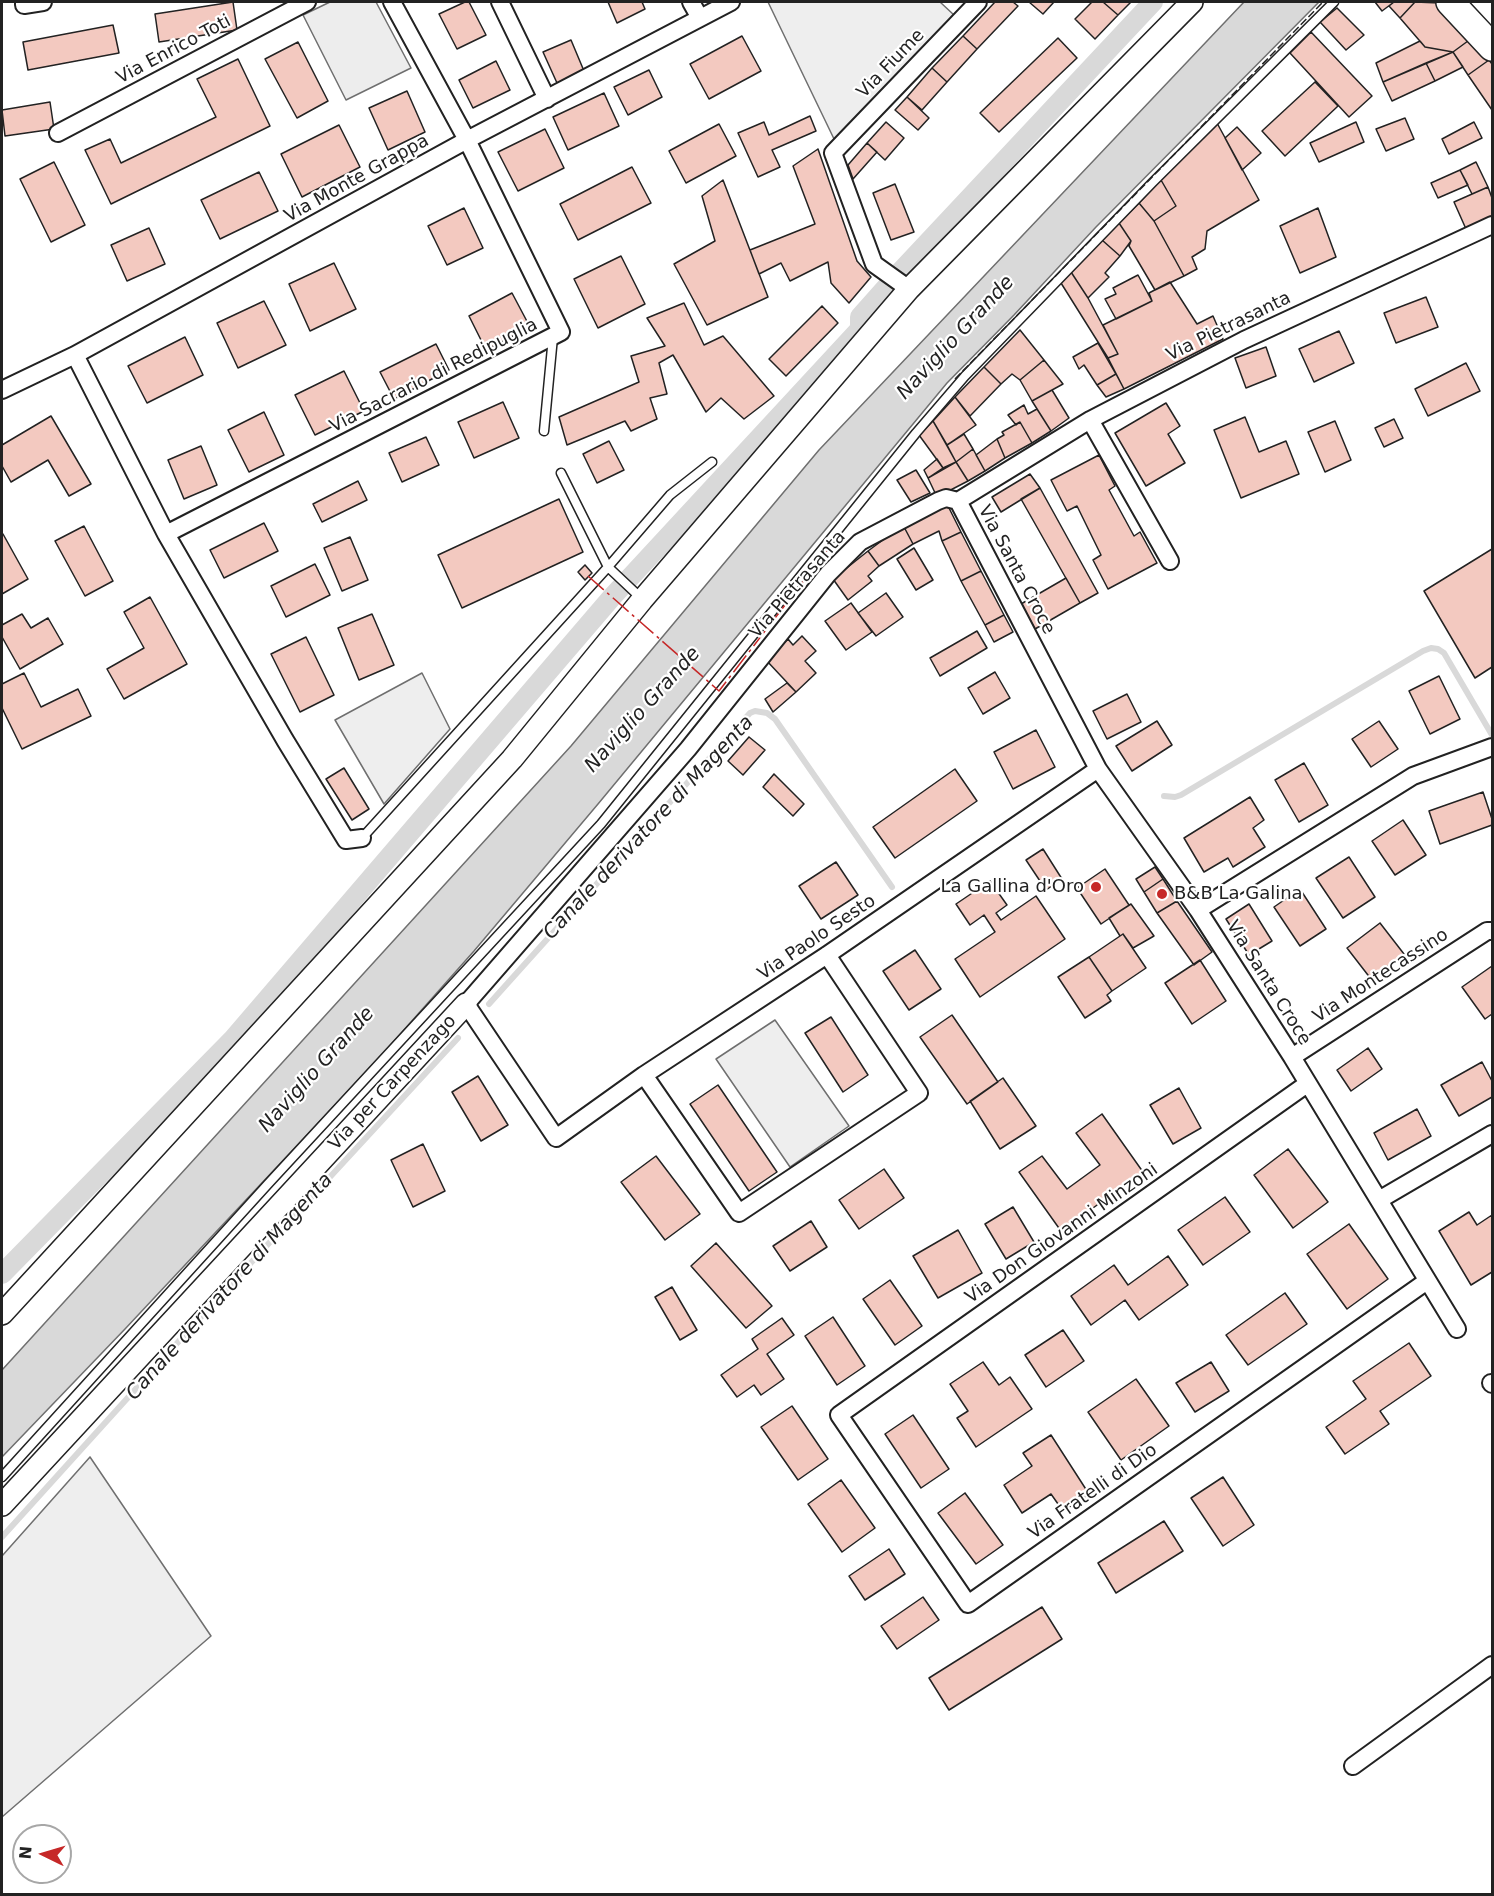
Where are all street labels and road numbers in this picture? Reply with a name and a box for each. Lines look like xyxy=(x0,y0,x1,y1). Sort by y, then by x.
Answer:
street label: Via Enrico Toti xyxy=(113,11,235,89)
street label: Via Fiume xyxy=(853,25,929,103)
street label: Via Monte Grappa xyxy=(281,130,433,228)
street label: Via Pietrasanta xyxy=(1163,288,1295,366)
street label: Via Sacrario di Redipuglia xyxy=(327,314,541,438)
street label: Via Santa Croce xyxy=(973,502,1059,638)
street label: Via Pietrasanta xyxy=(745,527,851,643)
street label: Via Paolo Sesto xyxy=(754,891,880,985)
street label: Via Santa Croce xyxy=(1221,917,1315,1049)
street label: Via Montecassino xyxy=(1309,924,1453,1028)
street label: Via per Carpenzago xyxy=(325,1011,461,1155)
street label: Via Don Giovanni Minzoni xyxy=(962,1159,1162,1309)
street label: Via Fratelli di Dio xyxy=(1025,1440,1161,1544)

